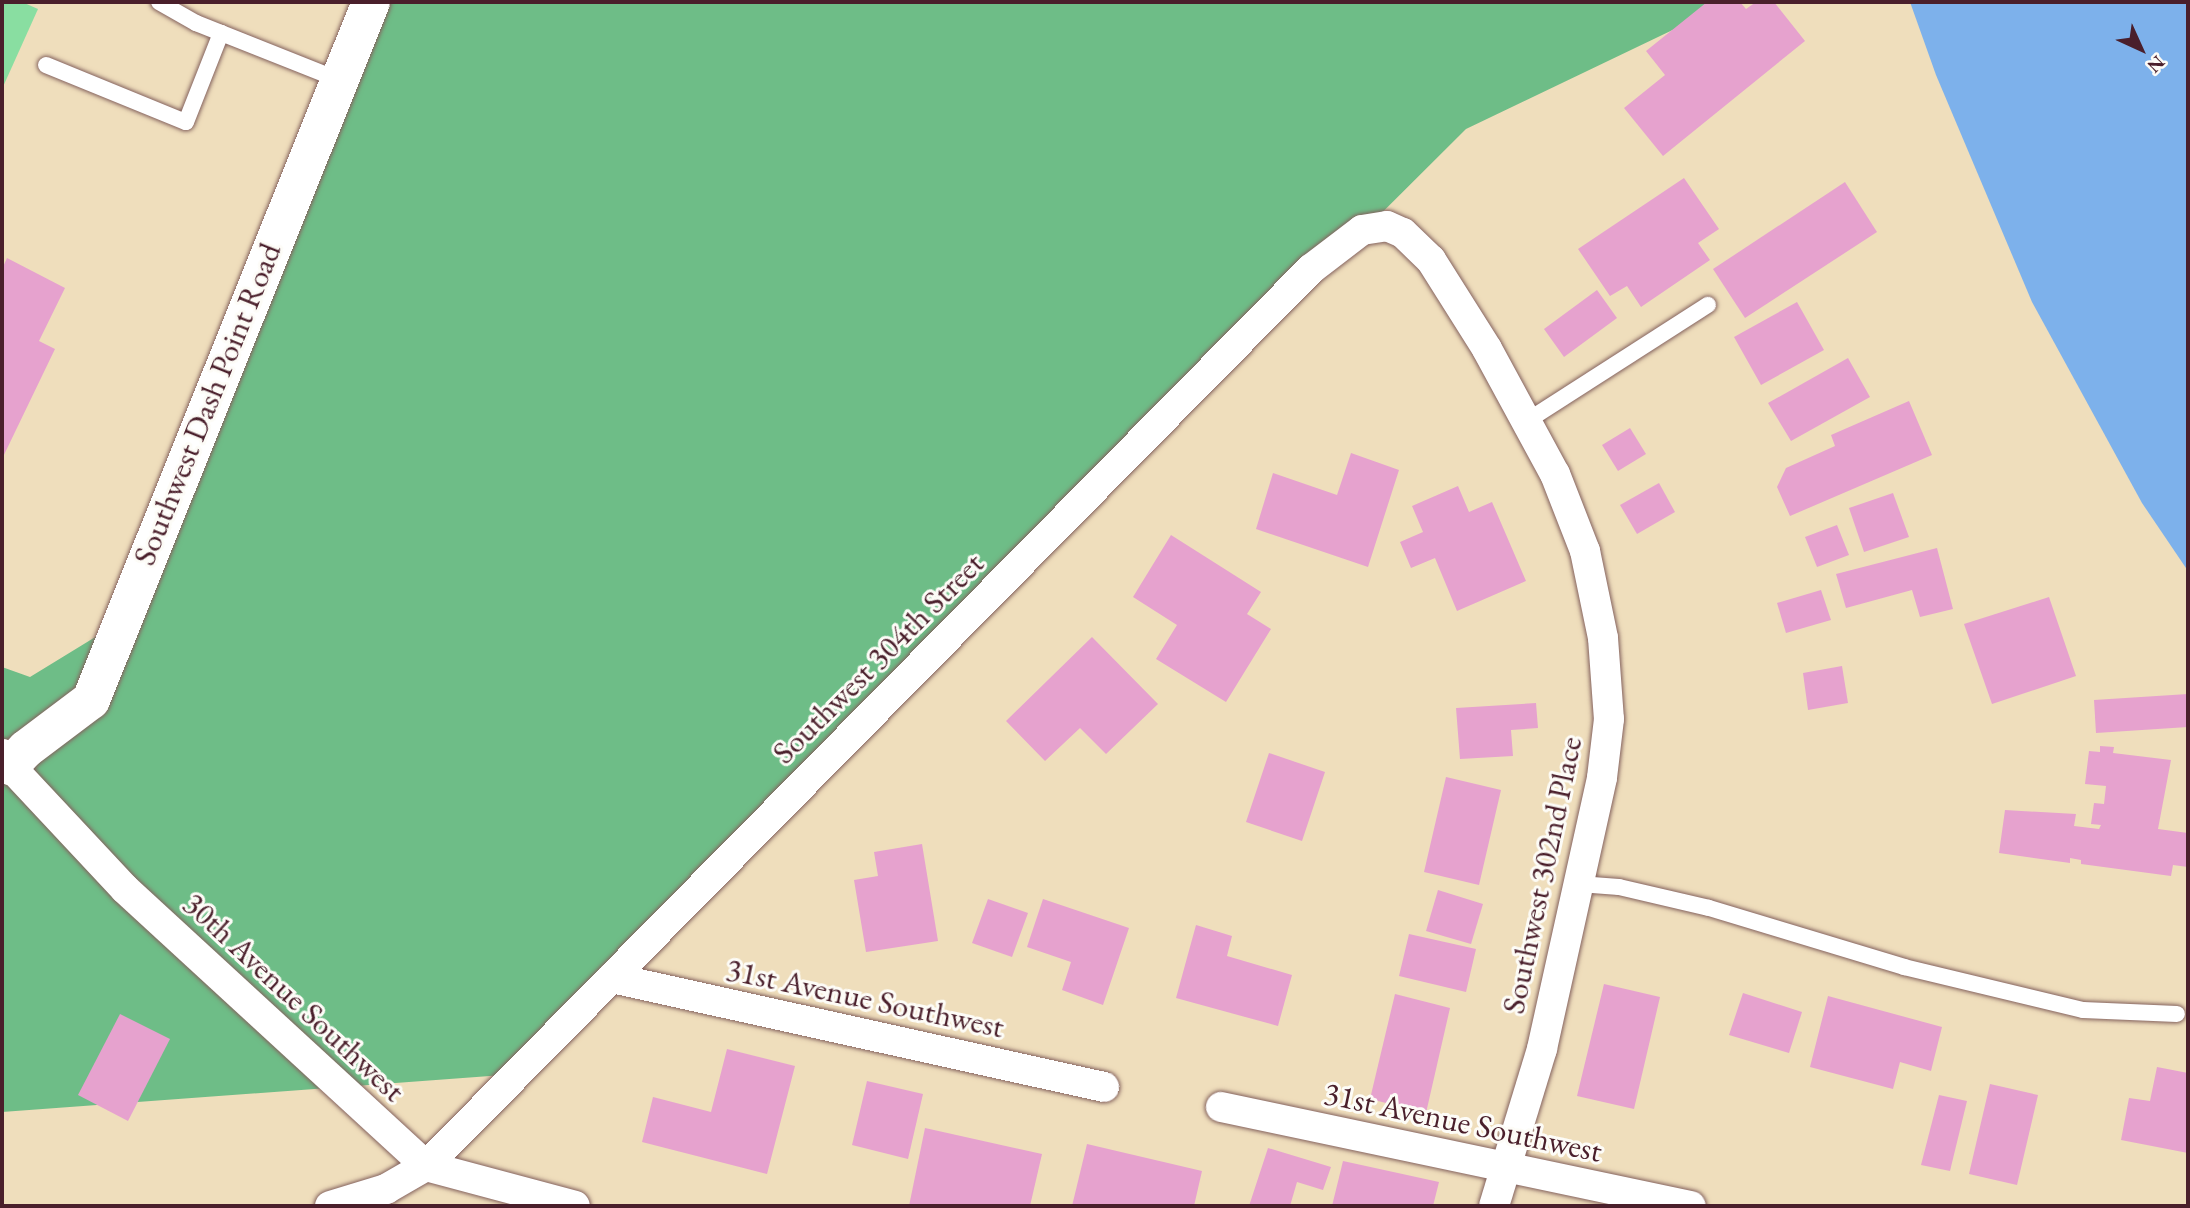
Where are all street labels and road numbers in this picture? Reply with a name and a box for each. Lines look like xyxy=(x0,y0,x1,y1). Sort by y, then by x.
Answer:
street label: Southwest Dash Point Road xyxy=(125,237,289,571)
street label: Southwest 304th Street xyxy=(764,544,992,772)
street label: Southwest 302nd Place xyxy=(1494,733,1590,1017)
street label: 30th Avenue Southwest xyxy=(175,884,413,1110)
street label: 31st Avenue Southwest xyxy=(723,950,1007,1046)
street label: 31st Avenue Southwest xyxy=(1321,1074,1605,1170)

